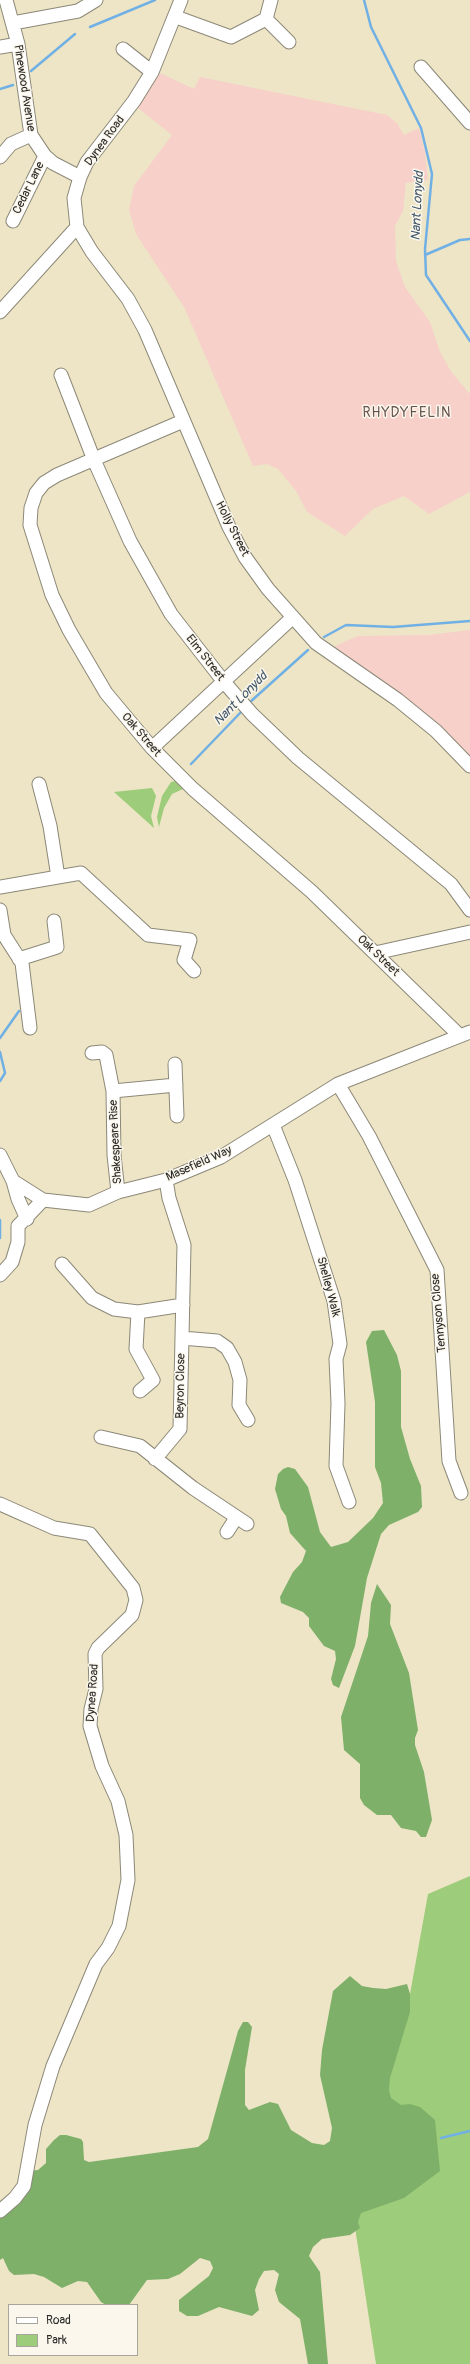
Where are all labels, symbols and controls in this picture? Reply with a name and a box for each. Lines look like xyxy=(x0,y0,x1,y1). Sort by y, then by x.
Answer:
street label: Pinewood Avenue xyxy=(10,44,38,132)
street label: Dynea Road xyxy=(82,113,128,169)
street label: Cedar Lane xyxy=(10,160,48,216)
water label: Nant Lonydd xyxy=(408,171,428,241)
district label: RHYDYFELIN xyxy=(362,405,452,421)
street label: Holly Street xyxy=(212,499,252,559)
street label: Elm Street xyxy=(182,632,228,684)
water label: Nant Lonydd xyxy=(211,669,271,729)
street label: Oak Street xyxy=(118,710,164,760)
street label: Oak Street xyxy=(354,932,402,980)
street label: Shakespeare Rise xyxy=(107,1099,125,1185)
street label: Masefield Way xyxy=(164,1143,234,1185)
street label: Shelley Walk xyxy=(313,1255,343,1319)
street label: Tennyson Close xyxy=(428,1273,450,1353)
street label: Beyron Close xyxy=(173,1353,189,1419)
street label: Dynea Road xyxy=(84,1663,102,1723)
legend xyxy=(8,2304,138,2356)
text: Road xyxy=(46,2313,71,2328)
text: Park xyxy=(46,2333,67,2348)

